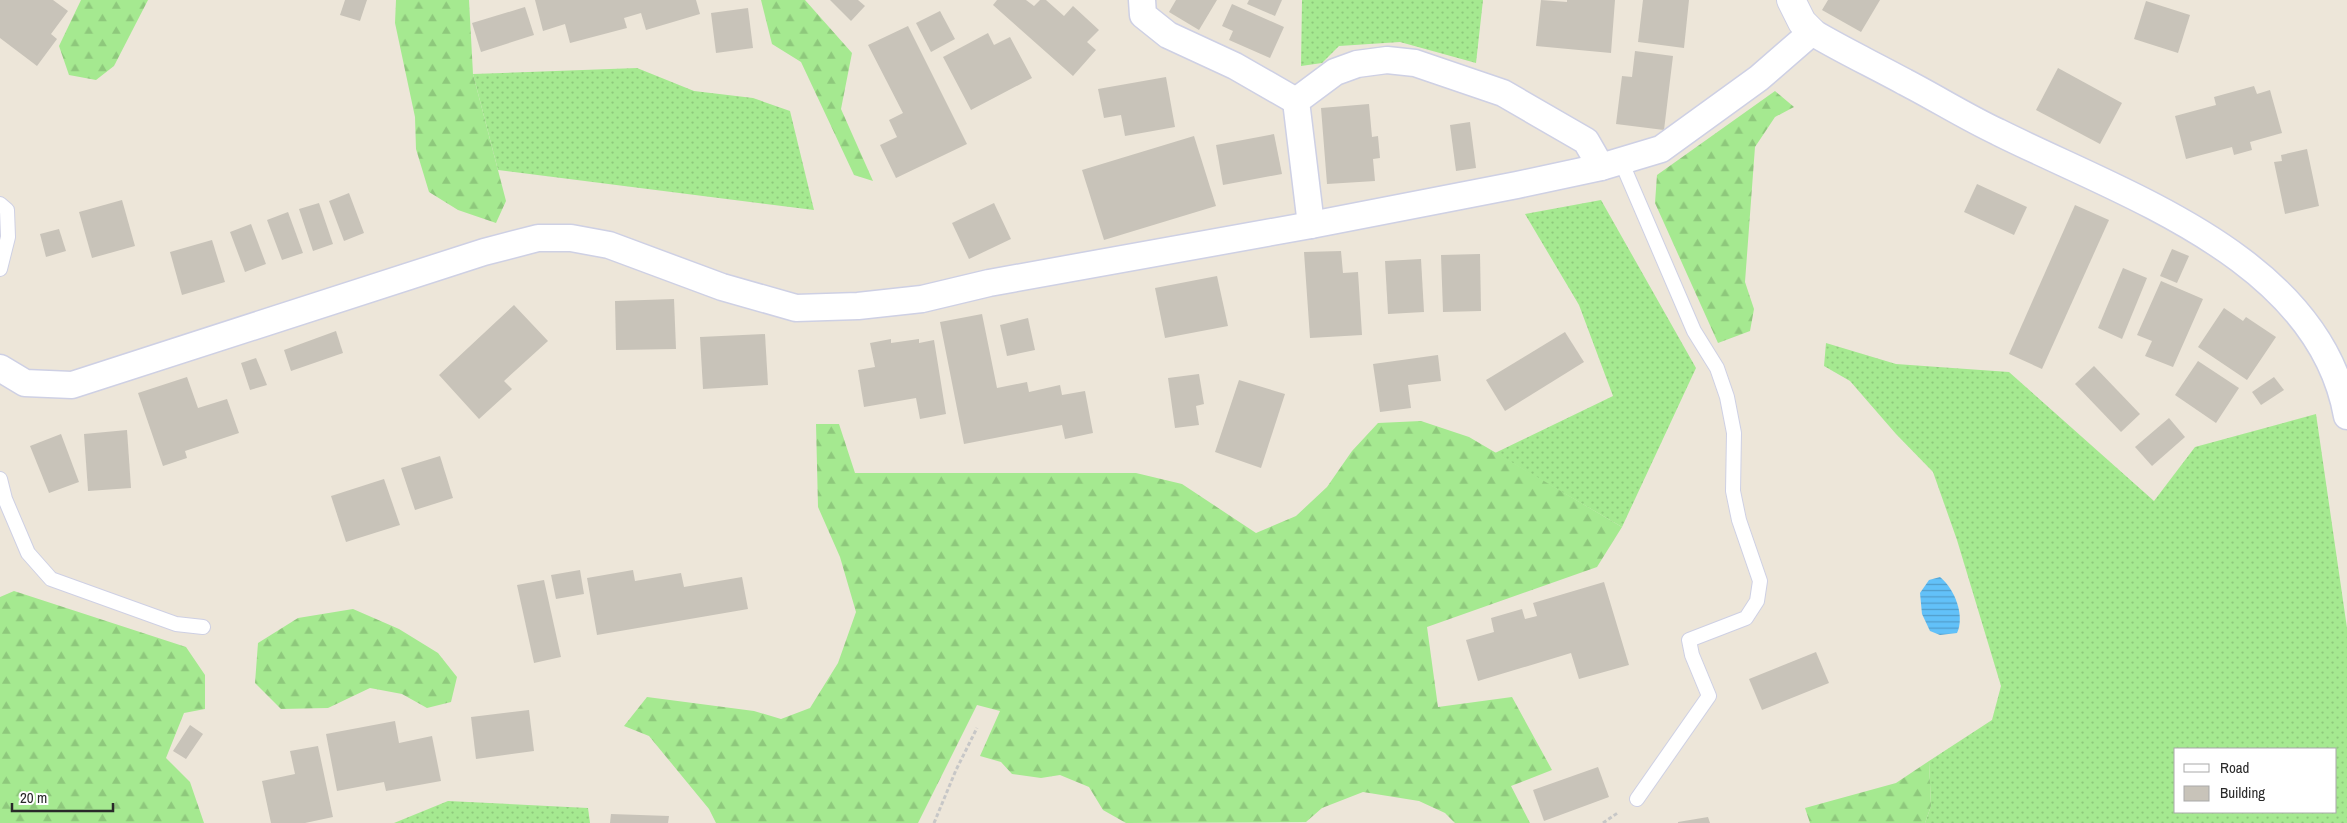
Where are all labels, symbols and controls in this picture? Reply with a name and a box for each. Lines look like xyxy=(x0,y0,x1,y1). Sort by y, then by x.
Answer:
legend xyxy=(2174,748,2337,813)
text: Road xyxy=(2220,757,2249,778)
scale bar xyxy=(12,780,114,812)
text: Building xyxy=(2220,782,2265,803)
text: 20 m xyxy=(20,787,47,808)

